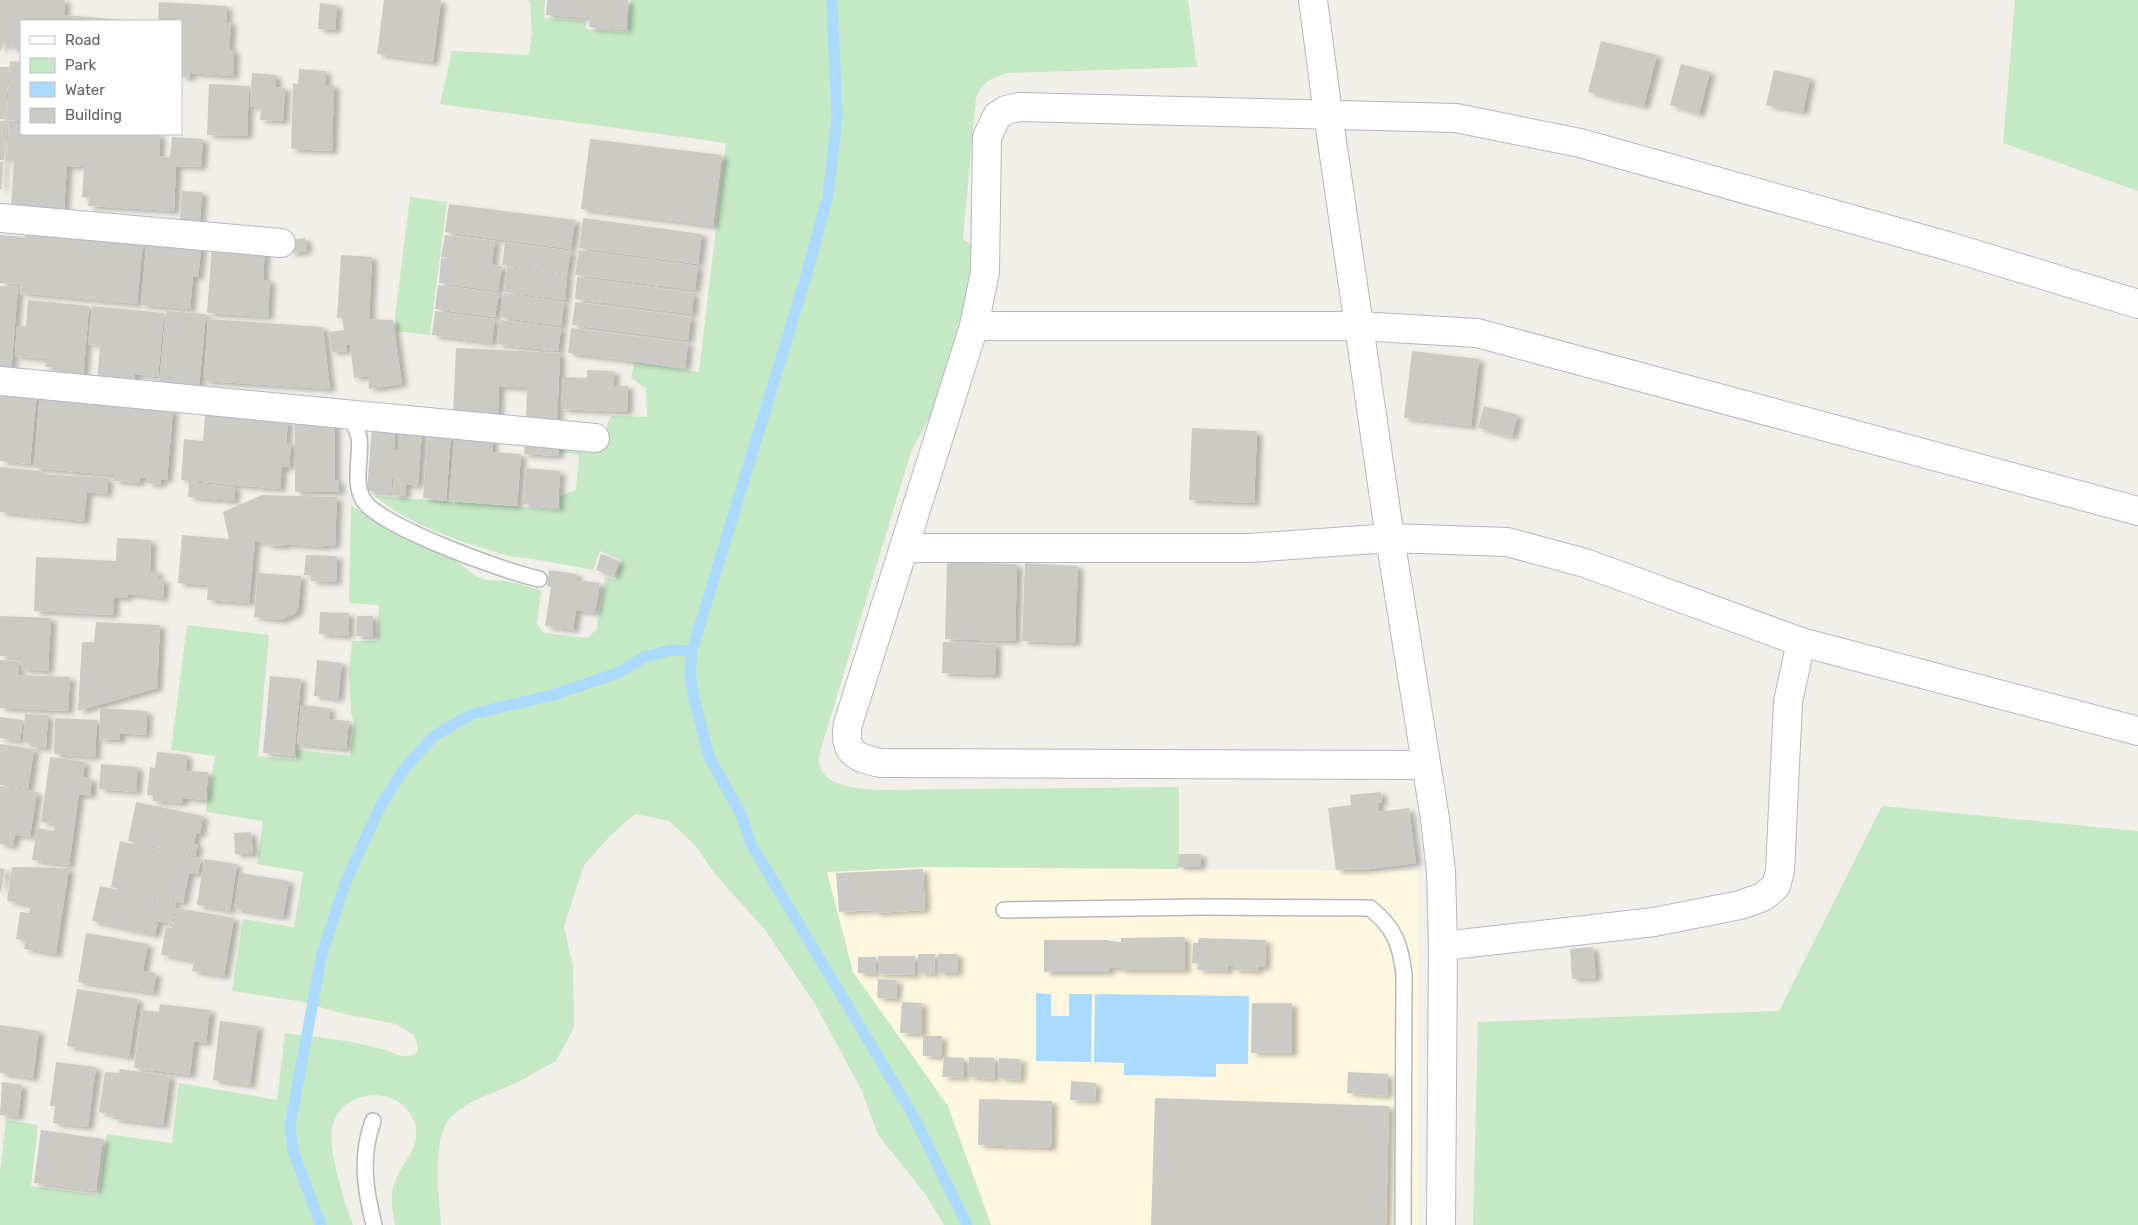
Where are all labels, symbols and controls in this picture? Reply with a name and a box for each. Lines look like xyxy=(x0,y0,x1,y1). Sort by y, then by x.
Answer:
legend xyxy=(20,20,182,135)
text: Road xyxy=(65,31,101,49)
text: Park xyxy=(65,56,96,74)
text: Water xyxy=(65,81,105,99)
text: Building xyxy=(65,106,122,124)

